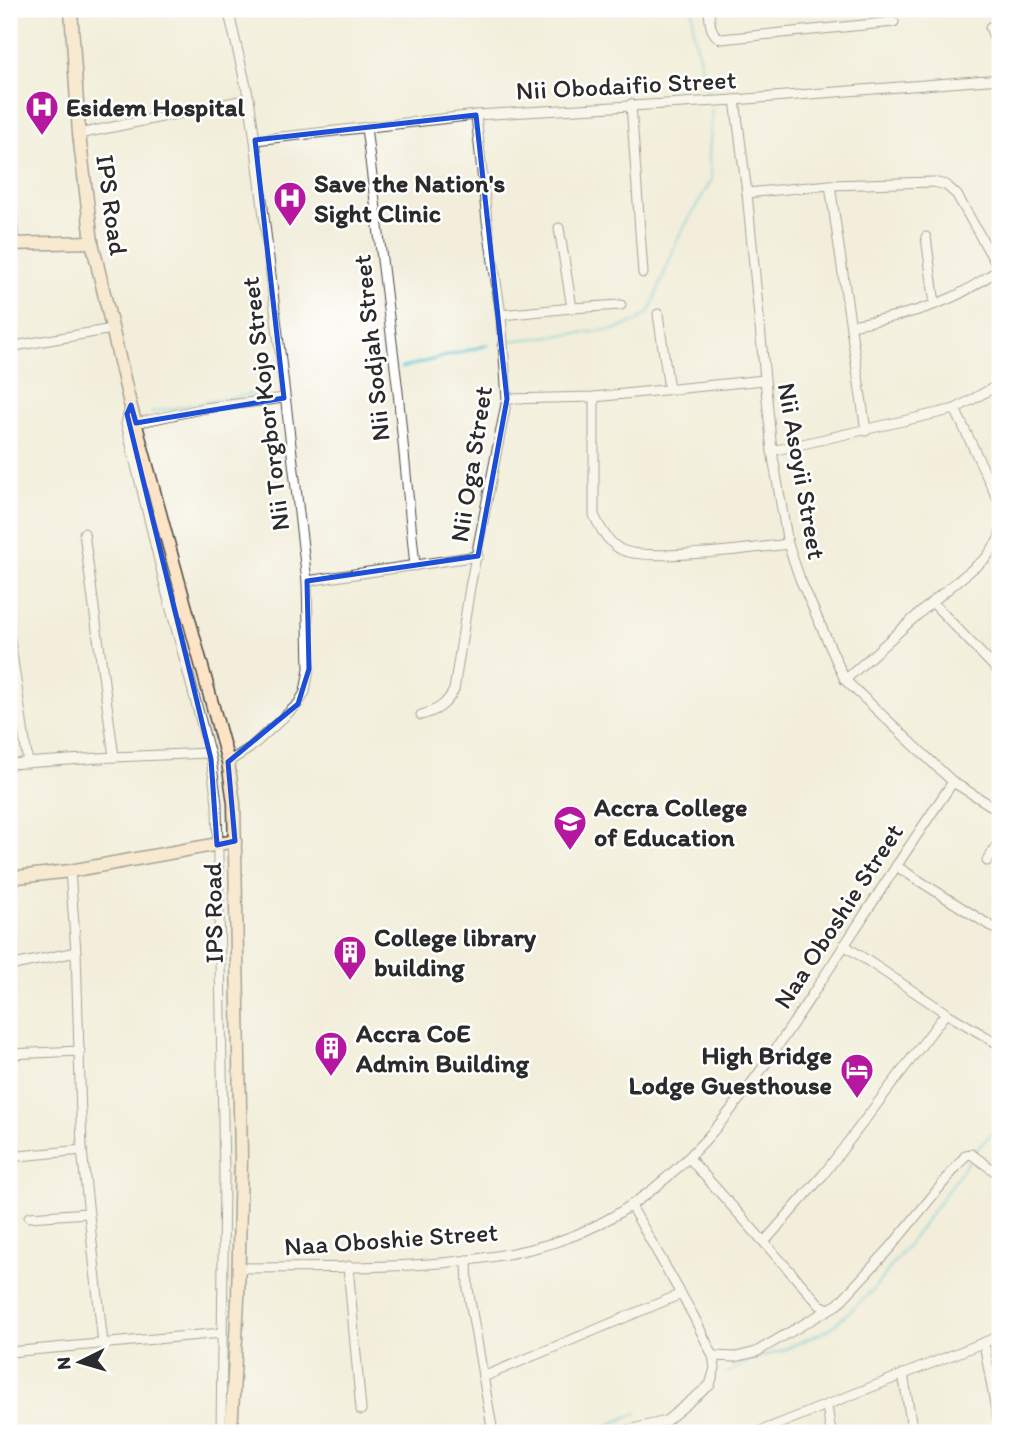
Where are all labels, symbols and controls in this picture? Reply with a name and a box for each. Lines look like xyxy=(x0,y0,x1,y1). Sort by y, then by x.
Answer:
street label: Nii Obodaifio Street xyxy=(515,63,737,107)
hospital icon: Esidem Hospital xyxy=(23,88,61,137)
place label: Esidem Hospital xyxy=(66,91,245,123)
street label: IPS Road xyxy=(89,153,135,258)
place label: Save the Nation's Sight Clinic xyxy=(314,167,506,229)
hospital icon: Save the Nation's Sight Clinic xyxy=(271,179,309,228)
street label: Nii Sodjah Street xyxy=(345,253,397,443)
street label: Nii Torgbor Kojo Street xyxy=(234,275,296,533)
street label: Nii Asoyii Street xyxy=(771,380,833,562)
street label: Nii Oga Street xyxy=(443,384,499,544)
place label: Accra College of Education xyxy=(593,791,747,853)
school or university icon: Accra College of Education xyxy=(551,803,589,852)
street label: Naa Oboshie Street xyxy=(766,817,910,1015)
street label: IPS Road xyxy=(196,861,230,964)
place label: College library building xyxy=(374,921,537,983)
building icon: College library building xyxy=(331,933,369,982)
place label: Accra CoE Admin Building xyxy=(355,1017,529,1079)
building icon: Accra CoE Admin Building xyxy=(312,1029,350,1078)
place label: High Bridge Lodge Guesthouse xyxy=(628,1039,832,1101)
hotel icon: High Bridge Lodge Guesthouse xyxy=(838,1051,876,1100)
street label: Naa Oboshie Street xyxy=(283,1216,499,1262)
north arrow xyxy=(46,1326,116,1396)
text: N xyxy=(52,1356,76,1371)

